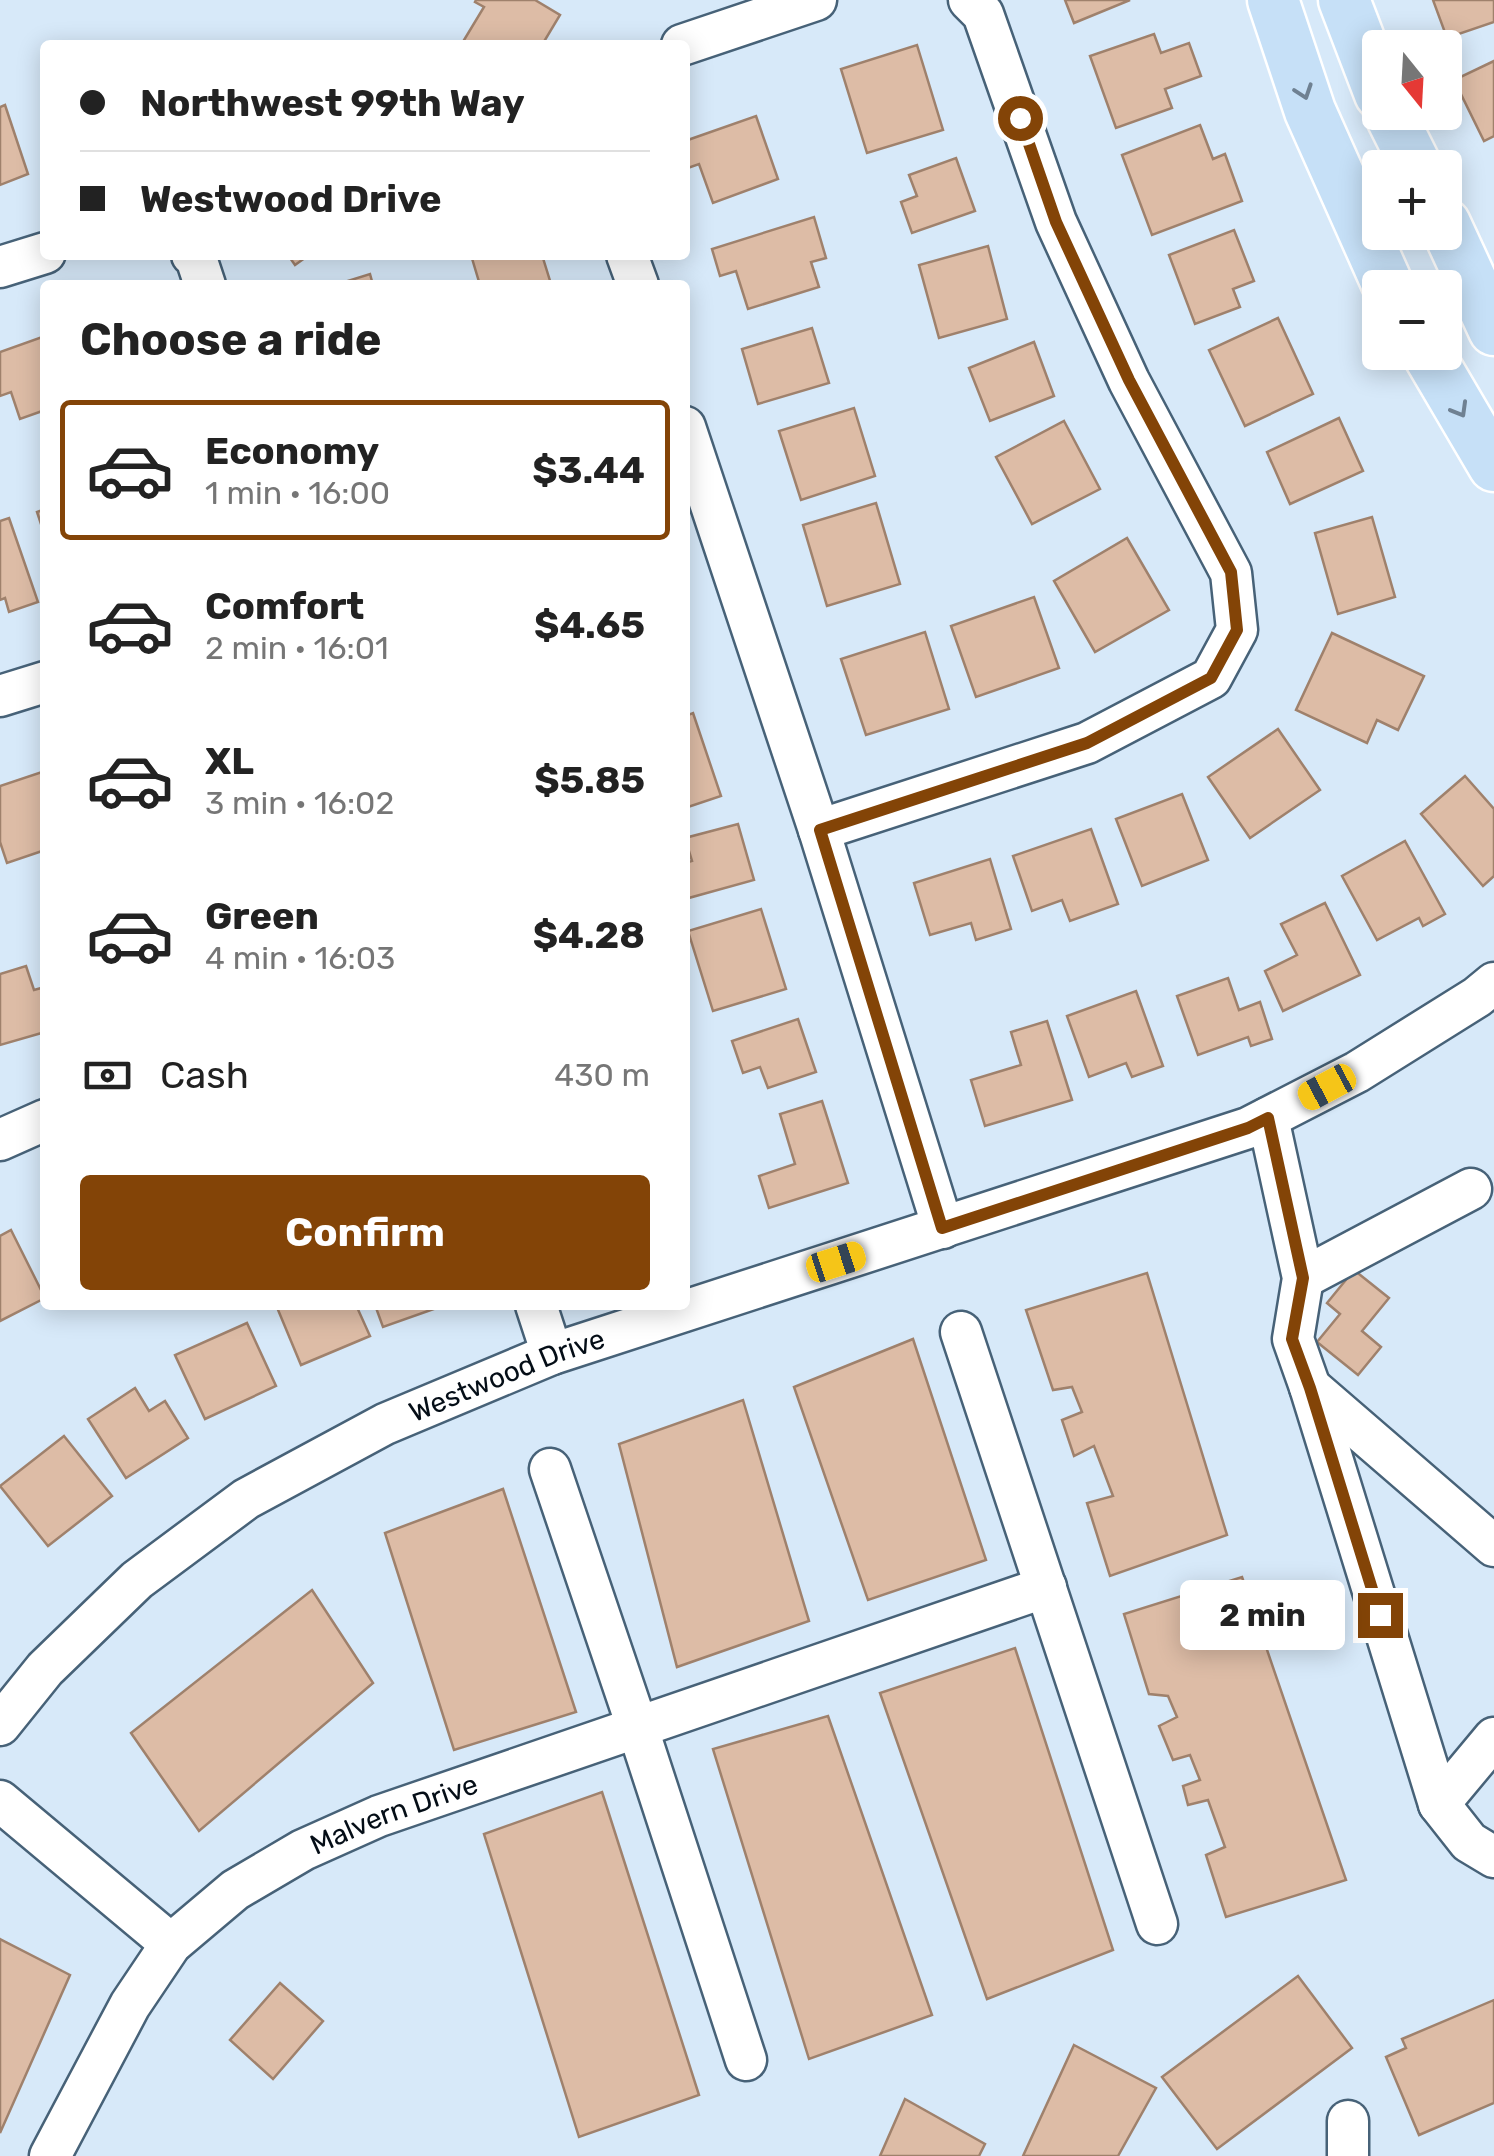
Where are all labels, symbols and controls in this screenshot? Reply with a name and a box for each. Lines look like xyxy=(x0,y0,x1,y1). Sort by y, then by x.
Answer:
north arrow xyxy=(1362,30,1462,130)
map controls xyxy=(1362,30,1462,370)
text: Northwest 99th Way xyxy=(140,80,525,126)
one-way arrow xyxy=(1292,83,1313,100)
route start xyxy=(998,96,1043,141)
button: + xyxy=(1362,150,1462,250)
text: Westwood Drive xyxy=(140,176,442,222)
button: − xyxy=(1362,270,1462,370)
text: Choose a ride xyxy=(80,313,382,366)
one-way arrow xyxy=(1447,399,1467,417)
icon: car xyxy=(85,425,175,515)
text: Economy xyxy=(205,428,379,474)
text: $3.44 xyxy=(532,447,645,493)
text: 1 min · 16:00 xyxy=(205,474,390,512)
icon: car xyxy=(85,580,175,670)
text: Comfort xyxy=(205,583,364,629)
text: $4.65 xyxy=(534,602,645,648)
text: 2 min · 16:01 xyxy=(205,629,389,667)
icon: car xyxy=(85,735,175,825)
text: XL xyxy=(205,738,254,784)
text: $5.85 xyxy=(534,757,645,803)
text: 3 min · 16:02 xyxy=(205,784,394,822)
icon: car xyxy=(85,890,175,980)
text: Green xyxy=(205,893,319,939)
text: $4.28 xyxy=(533,912,645,958)
text: 4 min · 16:03 xyxy=(205,939,395,977)
icon: cash xyxy=(80,1048,135,1103)
text: Cash xyxy=(160,1052,249,1098)
text: 430 m xyxy=(554,1056,650,1094)
car xyxy=(1293,1060,1361,1114)
button: Confirm xyxy=(80,1175,650,1290)
car xyxy=(803,1238,869,1286)
street label: Westwood Drive xyxy=(404,1322,609,1429)
callout: 2 min xyxy=(1180,1580,1345,1650)
route end xyxy=(1358,1593,1403,1638)
text: 2 min xyxy=(1219,1596,1306,1634)
street label: Malvern Drive xyxy=(305,1767,482,1861)

